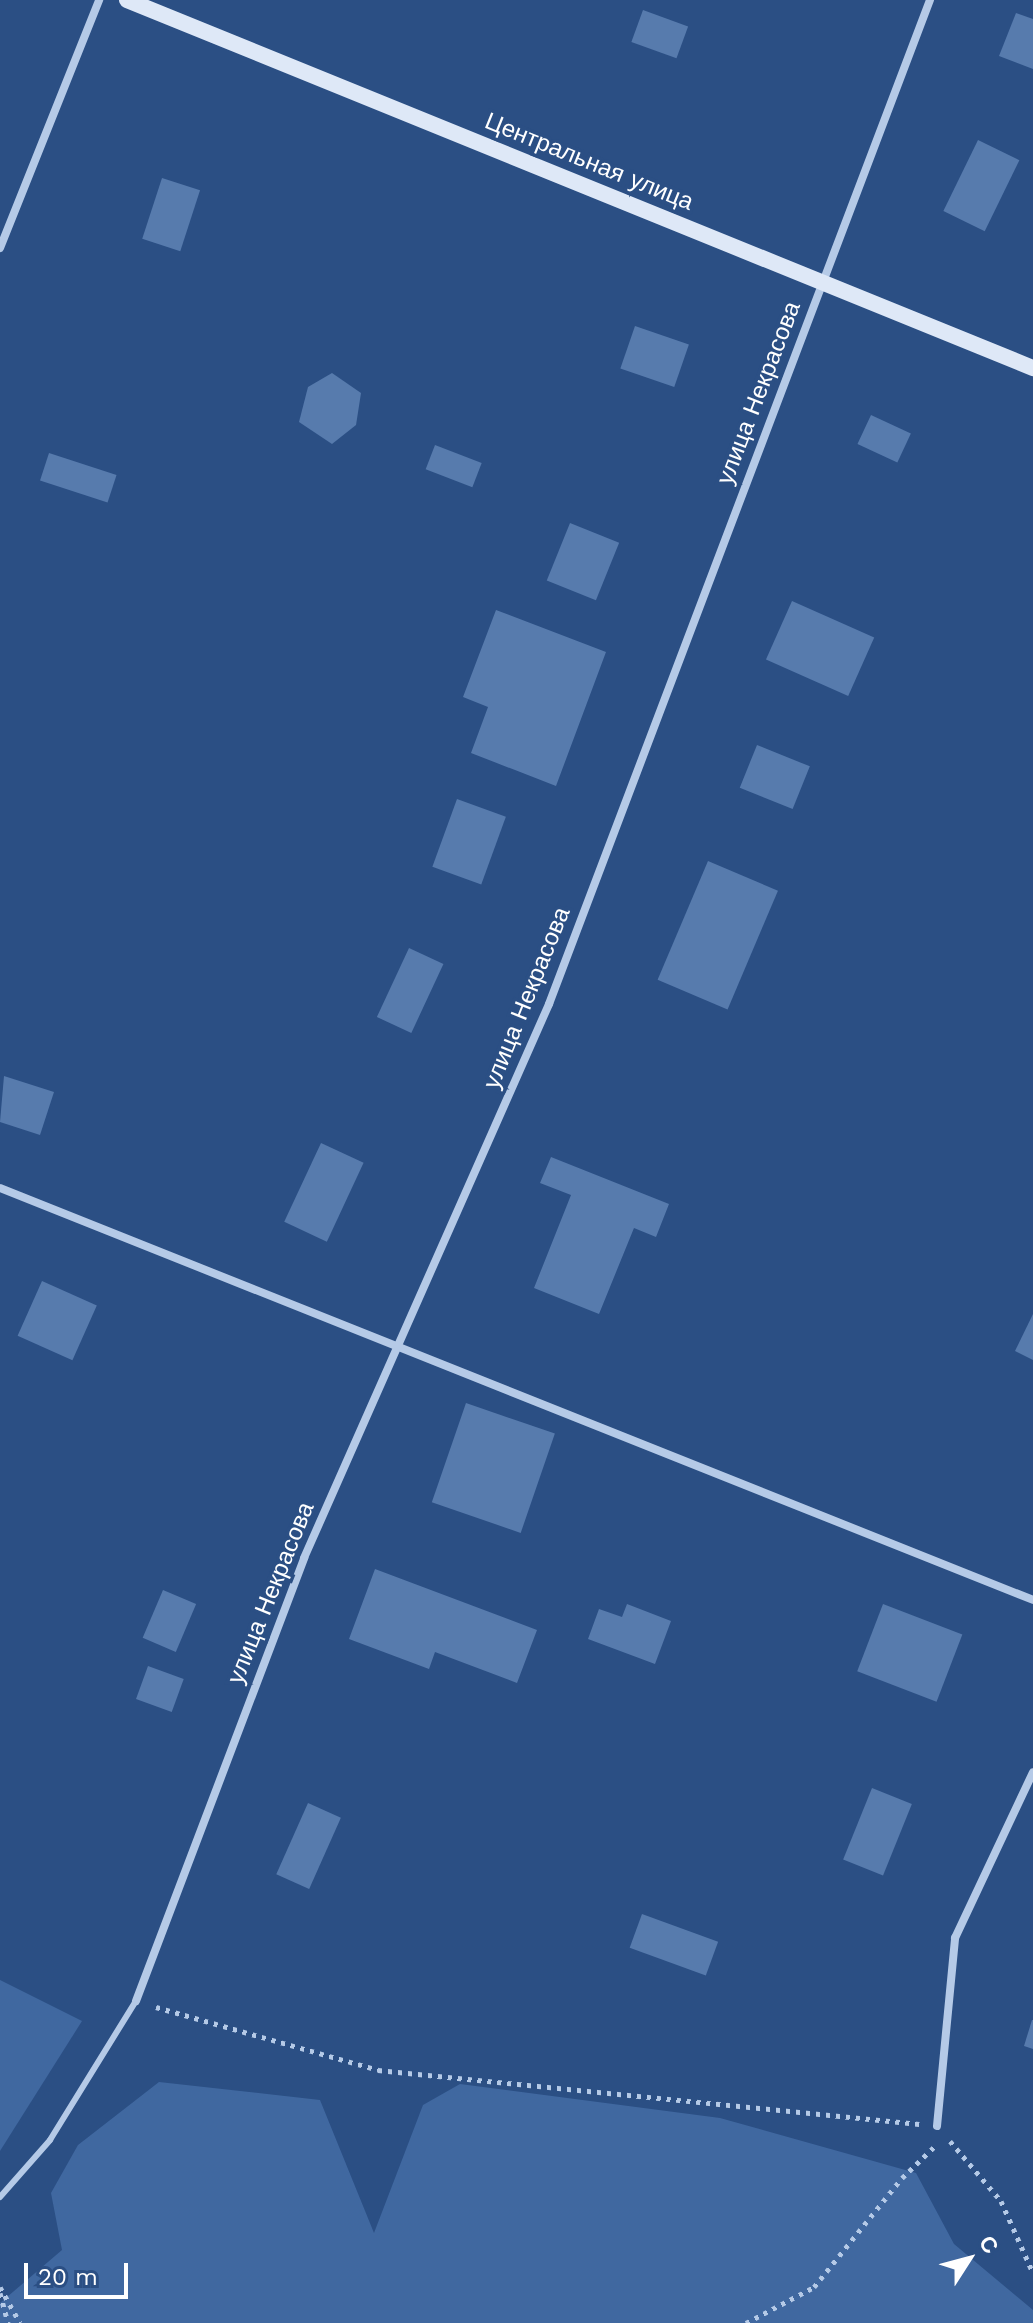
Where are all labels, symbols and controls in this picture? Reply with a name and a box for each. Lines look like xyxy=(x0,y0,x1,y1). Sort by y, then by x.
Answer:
street label: Центральная улица xyxy=(481,107,697,217)
street label: улица Некрасова xyxy=(711,298,807,488)
street label: улица Некрасова xyxy=(477,903,577,1093)
street label: улица Некрасова xyxy=(221,1498,321,1688)
north arrow xyxy=(929,2219,1009,2299)
text: С xyxy=(974,2231,1004,2258)
scale bar xyxy=(28,2247,132,2297)
text: 20 m xyxy=(38,2263,98,2291)

